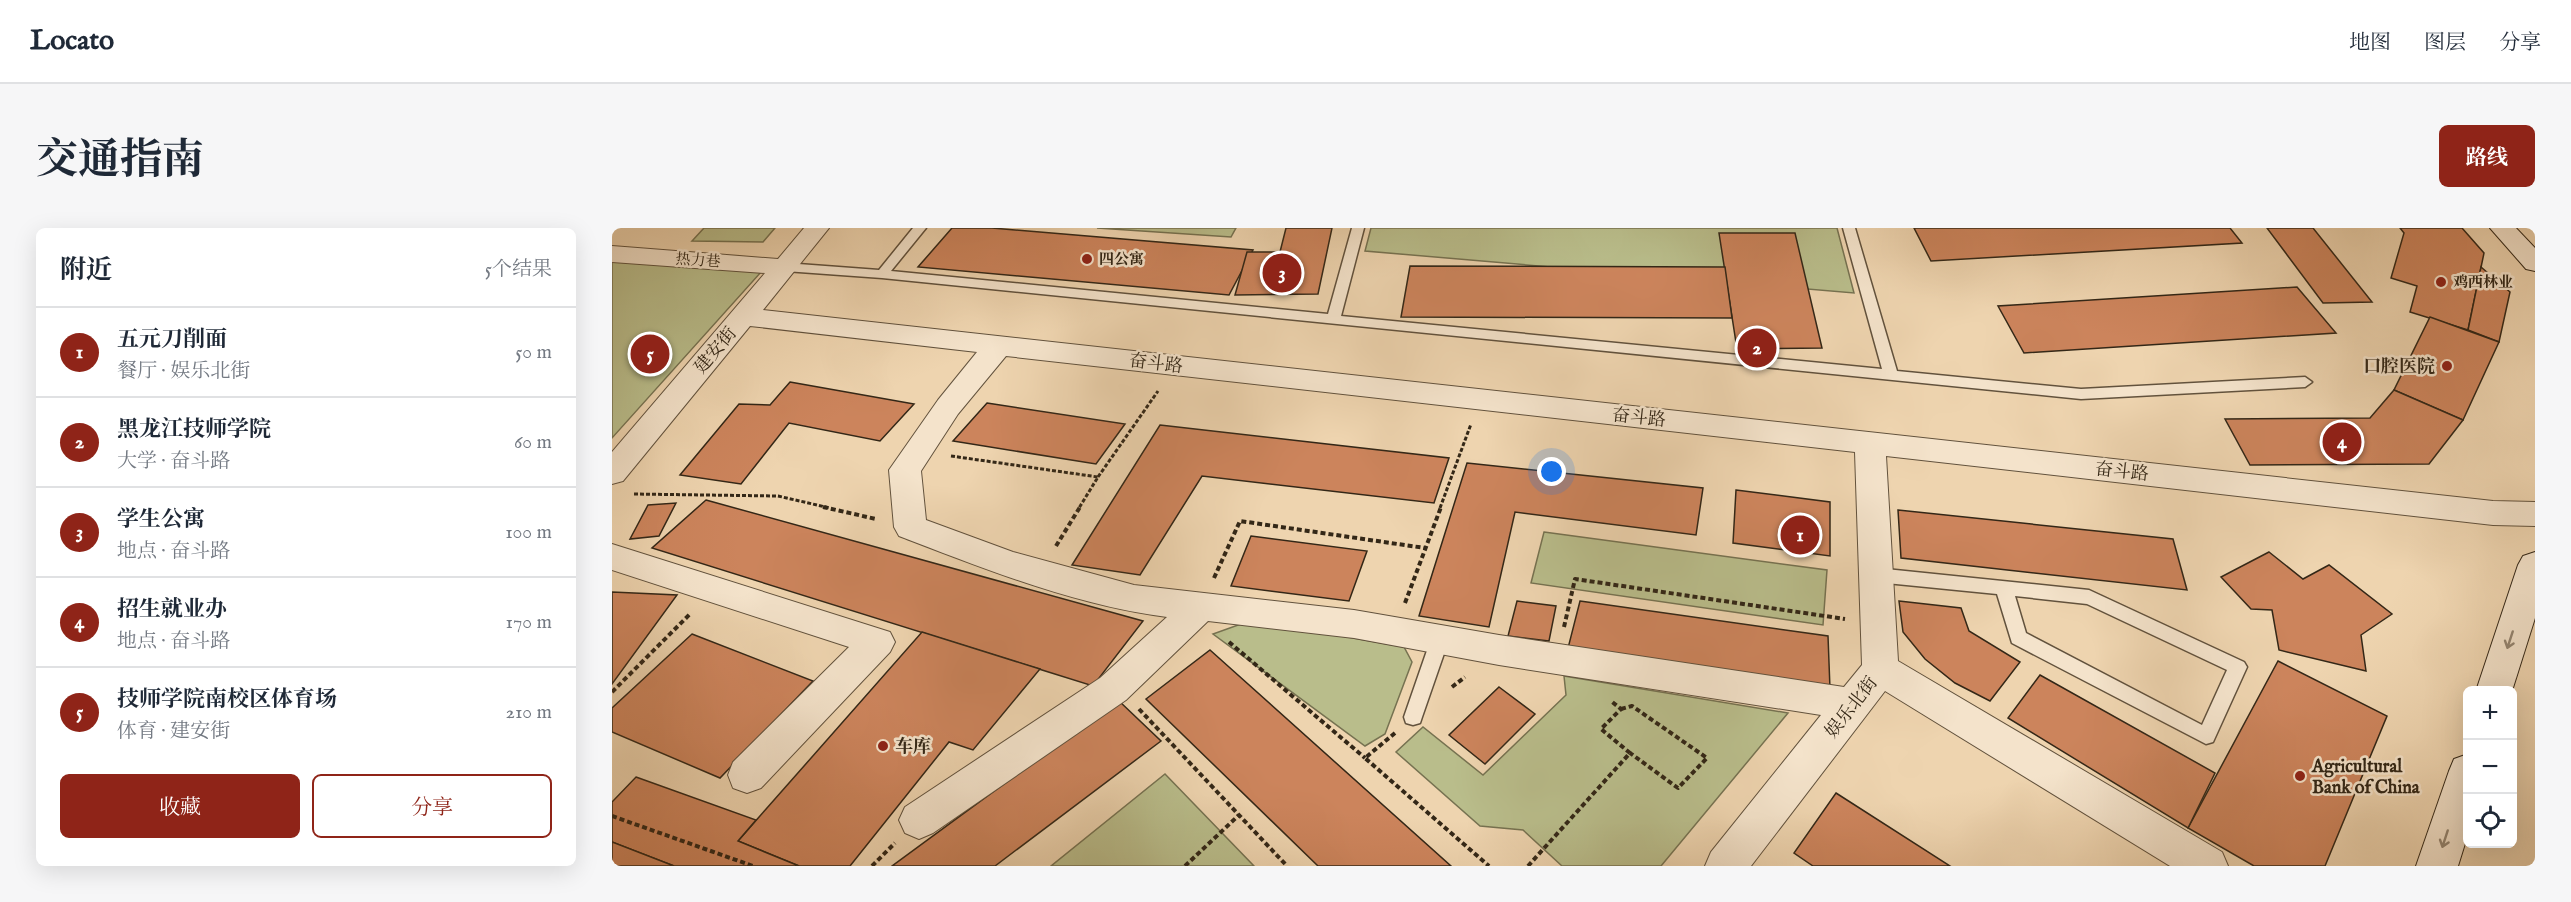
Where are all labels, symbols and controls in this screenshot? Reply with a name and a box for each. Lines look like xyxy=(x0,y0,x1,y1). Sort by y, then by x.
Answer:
text: Locato xyxy=(30,24,114,59)
text: 地图 xyxy=(2349,30,2391,57)
text: 图层 xyxy=(2424,30,2466,57)
text: 分享 xyxy=(2499,30,2541,57)
button: 路线 xyxy=(2439,125,2535,187)
text: 交通指南 xyxy=(36,135,204,188)
street label: 热力巷 xyxy=(675,249,721,272)
place label: 四公寓 xyxy=(1099,250,1144,269)
pin: 3 xyxy=(1262,250,1302,296)
marker: 四公寓 xyxy=(1080,252,1094,266)
text: 附近 xyxy=(60,254,112,287)
text: 5个结果 xyxy=(485,257,552,282)
place label: 鸡西林业 xyxy=(2453,273,2513,292)
marker: 鸡西林业 xyxy=(2434,275,2448,289)
street label: 建安街 xyxy=(690,323,742,379)
text: 五元刀削面 xyxy=(117,326,227,354)
pin: 2 xyxy=(1738,326,1776,370)
pin: 5 xyxy=(630,332,669,376)
text: 1 xyxy=(76,340,83,365)
text: 50 m xyxy=(515,340,552,365)
street label: 奋斗路 xyxy=(1128,350,1184,379)
place label: 口腔医院 xyxy=(2363,356,2435,379)
text: 餐厅 · 娱乐北街 xyxy=(117,359,250,384)
marker: 口腔医院 xyxy=(2440,359,2454,373)
street label: 奋斗路 xyxy=(1611,404,1667,433)
text: 黑龙江技师学院 xyxy=(117,416,271,444)
pin: 4 xyxy=(2322,420,2362,464)
text: 2 xyxy=(75,430,84,455)
text: 60 m xyxy=(514,430,552,455)
text: 大学 · 奋斗路 xyxy=(117,449,230,474)
your location xyxy=(1537,457,1566,486)
street label: 奋斗路 xyxy=(2094,458,2150,487)
text: 学生公寓 xyxy=(117,506,205,534)
pin: 1 xyxy=(1780,512,1820,558)
text: 3 xyxy=(76,520,83,545)
text: 100 m xyxy=(505,520,552,545)
text: 地点 · 奋斗路 xyxy=(117,539,230,564)
text: 招生就业办 xyxy=(117,596,227,624)
text: 4 xyxy=(75,610,84,635)
text: 170 m xyxy=(506,610,552,635)
text: 地点 · 奋斗路 xyxy=(117,629,230,654)
one-way arrow xyxy=(2504,630,2515,649)
street label: 娱乐北街 xyxy=(1821,672,1883,743)
text: 技师学院南校区体育场 xyxy=(117,686,337,714)
map controls xyxy=(2463,686,2517,848)
button: + xyxy=(2463,686,2517,740)
text: 5 xyxy=(76,700,83,725)
text: 210 m xyxy=(506,700,552,725)
text: 体育 · 建安街 xyxy=(117,719,230,744)
place label: 车库 xyxy=(895,736,931,759)
marker: 车库 xyxy=(876,739,890,753)
button: − xyxy=(2463,740,2517,794)
place label: Agricultural Bank of China xyxy=(2311,756,2421,800)
marker: Agricultural Bank of China xyxy=(2293,769,2307,783)
button: 收藏 xyxy=(60,774,300,838)
button: 分享 xyxy=(312,774,552,838)
button: locate xyxy=(2463,794,2517,848)
one-way arrow xyxy=(2439,829,2450,848)

